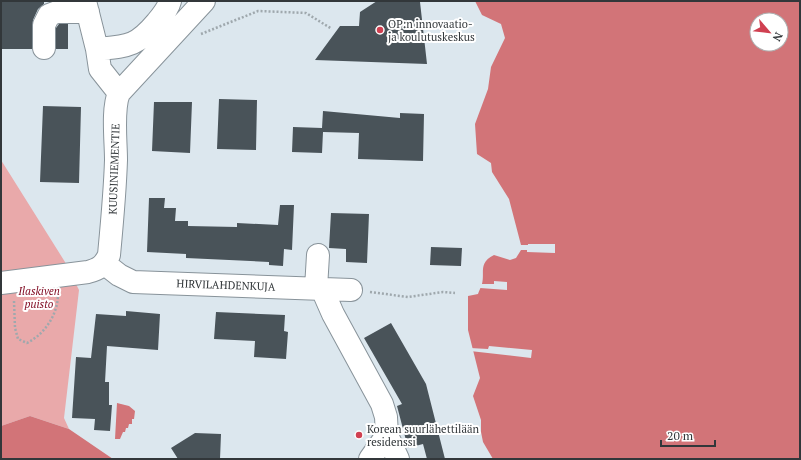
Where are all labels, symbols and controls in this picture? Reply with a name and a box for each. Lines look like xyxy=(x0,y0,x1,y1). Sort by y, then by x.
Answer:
north arrow xyxy=(749,12,789,52)
place label: OP:n innovaatio- ja koulutuskeskus xyxy=(388,17,475,44)
marker: OP:n innovaatio- ja koulutuskeskus xyxy=(375,25,385,35)
text: N xyxy=(769,30,786,44)
street label: KUUSINIEMENTIE xyxy=(105,123,123,215)
street label: HIRVILAHDENKUJA xyxy=(176,276,276,294)
park label: Ilaskiven puisto xyxy=(17,284,60,311)
place label: Korean suurlähettilään residenssi xyxy=(367,422,480,449)
scale bar xyxy=(661,422,715,448)
text: 20 m xyxy=(667,428,694,443)
marker: Korean suurlähettilään residenssi xyxy=(354,430,364,440)

